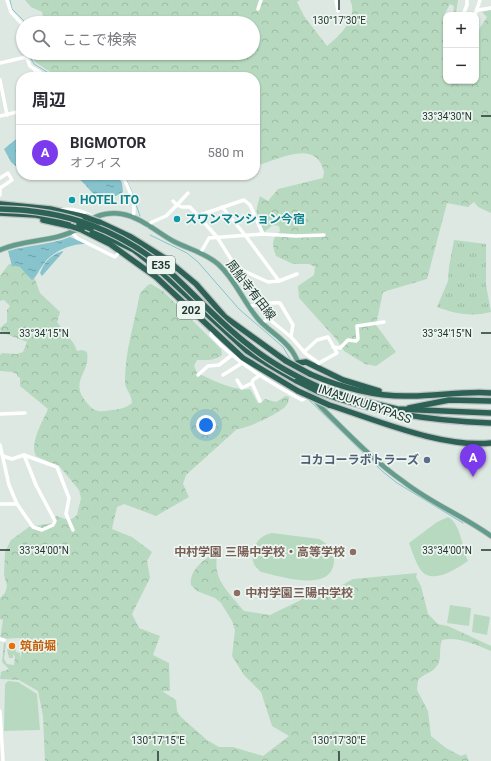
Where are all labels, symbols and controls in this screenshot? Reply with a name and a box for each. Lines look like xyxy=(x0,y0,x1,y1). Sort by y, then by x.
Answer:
map controls xyxy=(443,12,479,84)
button: + xyxy=(443,12,479,48)
text: 130°17'30"E xyxy=(312,15,366,26)
search box xyxy=(16,16,260,60)
icon: search xyxy=(30,27,52,49)
text: ここで検索 xyxy=(62,31,137,49)
button: − xyxy=(443,48,479,84)
text: 周辺 xyxy=(32,90,66,110)
text: 33°34'30"N xyxy=(422,111,472,122)
text: BIGMOTOR xyxy=(70,134,146,152)
text: A xyxy=(41,145,49,160)
text: 580 m xyxy=(207,145,244,160)
text: オフィス xyxy=(70,155,122,170)
place label: HOTEL ITO xyxy=(80,193,139,207)
marker: HOTEL ITO xyxy=(67,195,77,205)
place label: スワンマンション今宿 xyxy=(185,212,305,226)
marker: スワンマンション今宿 xyxy=(172,214,182,224)
road number: E35 xyxy=(147,256,175,274)
street label: 周船寺有田線 xyxy=(223,257,279,323)
road number: 202 xyxy=(177,301,205,319)
text: 33°34'15"N xyxy=(19,328,69,339)
text: 33°34'15"N xyxy=(422,328,472,339)
street label: IMAJUKU BYPASS xyxy=(317,381,413,427)
your location xyxy=(196,415,216,435)
pin: A xyxy=(460,444,486,477)
place label: コカコーラボトラーズ xyxy=(300,453,419,467)
marker: コカコーラボトラーズ xyxy=(422,455,432,465)
text: 33°34'00"N xyxy=(19,545,69,556)
place label: 中村学園 三陽中学校・高等学校 xyxy=(174,545,345,559)
text: 33°34'00"N xyxy=(422,545,472,556)
marker: 中村学園 三陽中学校・高等学校 xyxy=(348,547,358,557)
place label: 中村学園三陽中学校 xyxy=(245,586,353,600)
marker: 中村学園三陽中学校 xyxy=(232,588,242,598)
place label: 筑前堀 xyxy=(20,639,56,653)
marker: 筑前堀 xyxy=(7,641,17,651)
text: 130°17'15"E xyxy=(131,735,185,746)
text: 130°17'30"E xyxy=(312,735,366,746)

